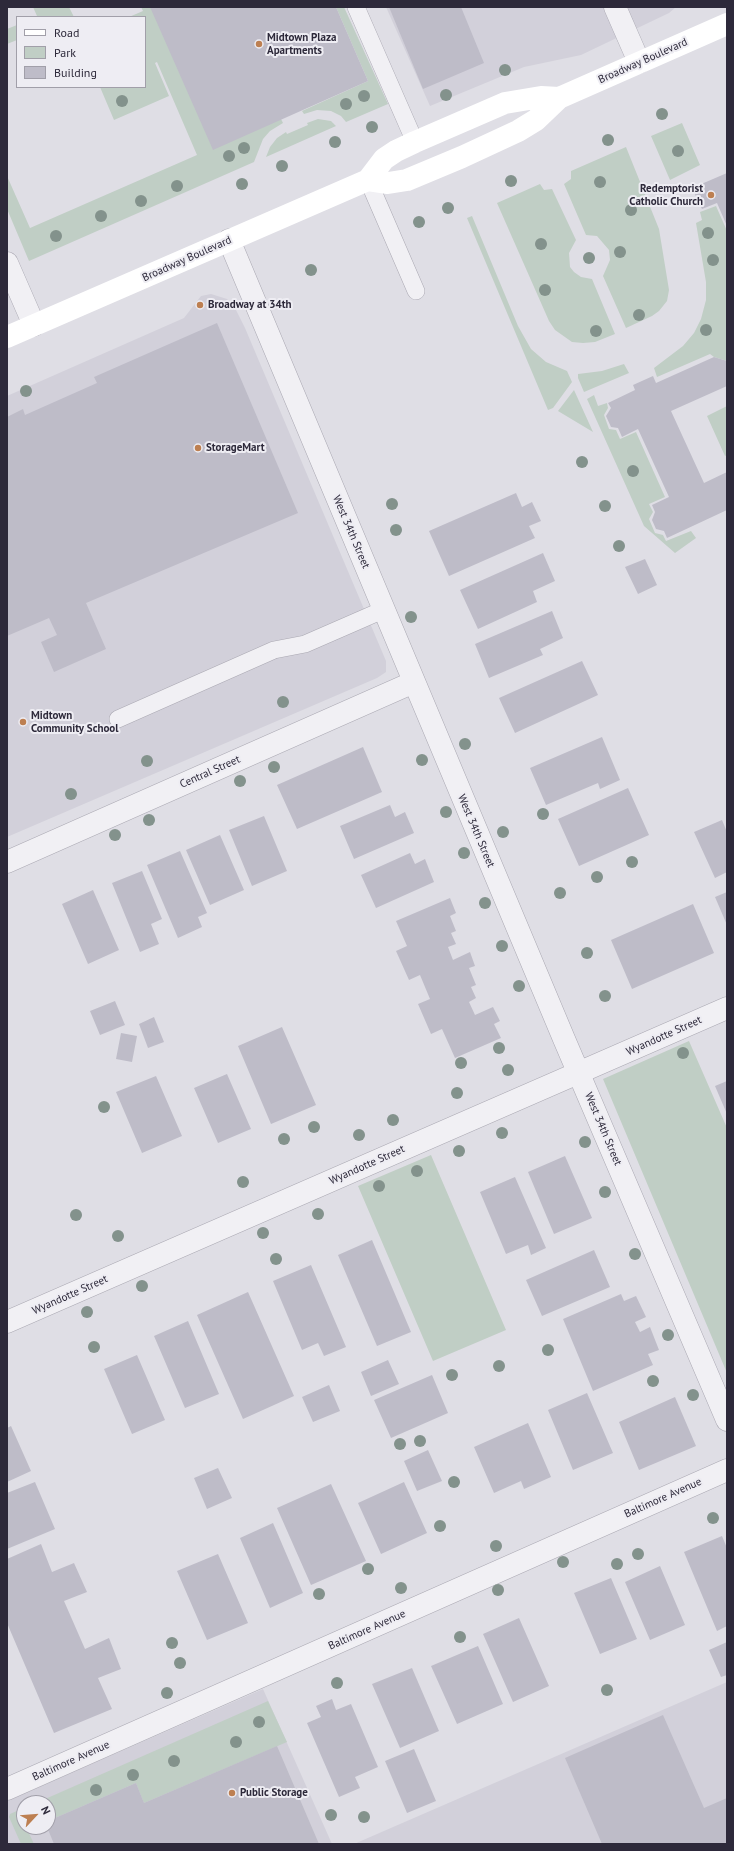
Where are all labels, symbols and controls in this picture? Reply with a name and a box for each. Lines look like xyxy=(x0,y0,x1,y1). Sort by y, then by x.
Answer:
legend xyxy=(16,16,146,88)
text: Road xyxy=(54,25,79,40)
place label: Midtown Plaza Apartments xyxy=(267,31,336,57)
street label: Broadway Boulevard xyxy=(596,35,690,87)
marker: Midtown Plaza Apartments xyxy=(254,39,264,49)
text: Park xyxy=(54,45,76,60)
text: Building xyxy=(54,65,97,80)
place label: Redemptorist Catholic Church xyxy=(629,182,703,208)
marker: Redemptorist Catholic Church xyxy=(706,190,716,200)
street label: Broadway Boulevard xyxy=(140,233,234,285)
place label: Broadway at 34th xyxy=(208,298,291,312)
marker: Broadway at 34th xyxy=(195,300,205,310)
place label: StorageMart xyxy=(206,441,265,455)
marker: StorageMart xyxy=(193,443,203,453)
street label: West 34th Street xyxy=(330,493,372,571)
place label: Midtown Community School xyxy=(31,709,119,735)
marker: Midtown Community School xyxy=(18,717,28,727)
street label: Central Street xyxy=(178,753,242,791)
street label: West 34th Street xyxy=(455,792,497,870)
street label: Wyandotte Street xyxy=(624,1013,704,1059)
street label: West 34th Street xyxy=(582,1090,624,1168)
street label: Wyandotte Street xyxy=(327,1142,407,1188)
street label: Wyandotte Street xyxy=(30,1272,110,1318)
street label: Baltimore Avenue xyxy=(622,1475,704,1521)
street label: Baltimore Avenue xyxy=(326,1607,408,1653)
street label: Baltimore Avenue xyxy=(30,1738,112,1784)
place label: Public Storage xyxy=(240,1786,308,1800)
marker: Public Storage xyxy=(227,1788,237,1798)
north arrow xyxy=(16,1795,56,1835)
text: N xyxy=(38,1804,54,1816)

